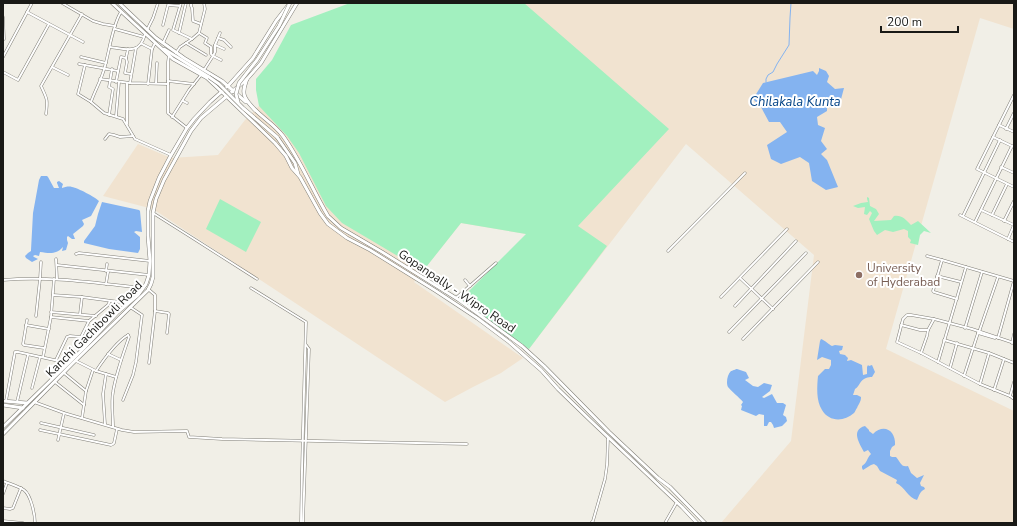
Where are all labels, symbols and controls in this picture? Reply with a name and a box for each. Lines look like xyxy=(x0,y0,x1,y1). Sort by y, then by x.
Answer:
scale bar xyxy=(881,8,958,34)
text: 200 m xyxy=(887,14,922,30)
water label: Chilakala Kunta xyxy=(749,93,841,111)
street label: Gopanpally - Wipro Road xyxy=(395,246,519,336)
place label: University of Hyderabad xyxy=(867,260,940,290)
marker: University of Hyderabad xyxy=(854,270,864,280)
street label: Kanchi Gachibowli Road xyxy=(42,277,146,381)

